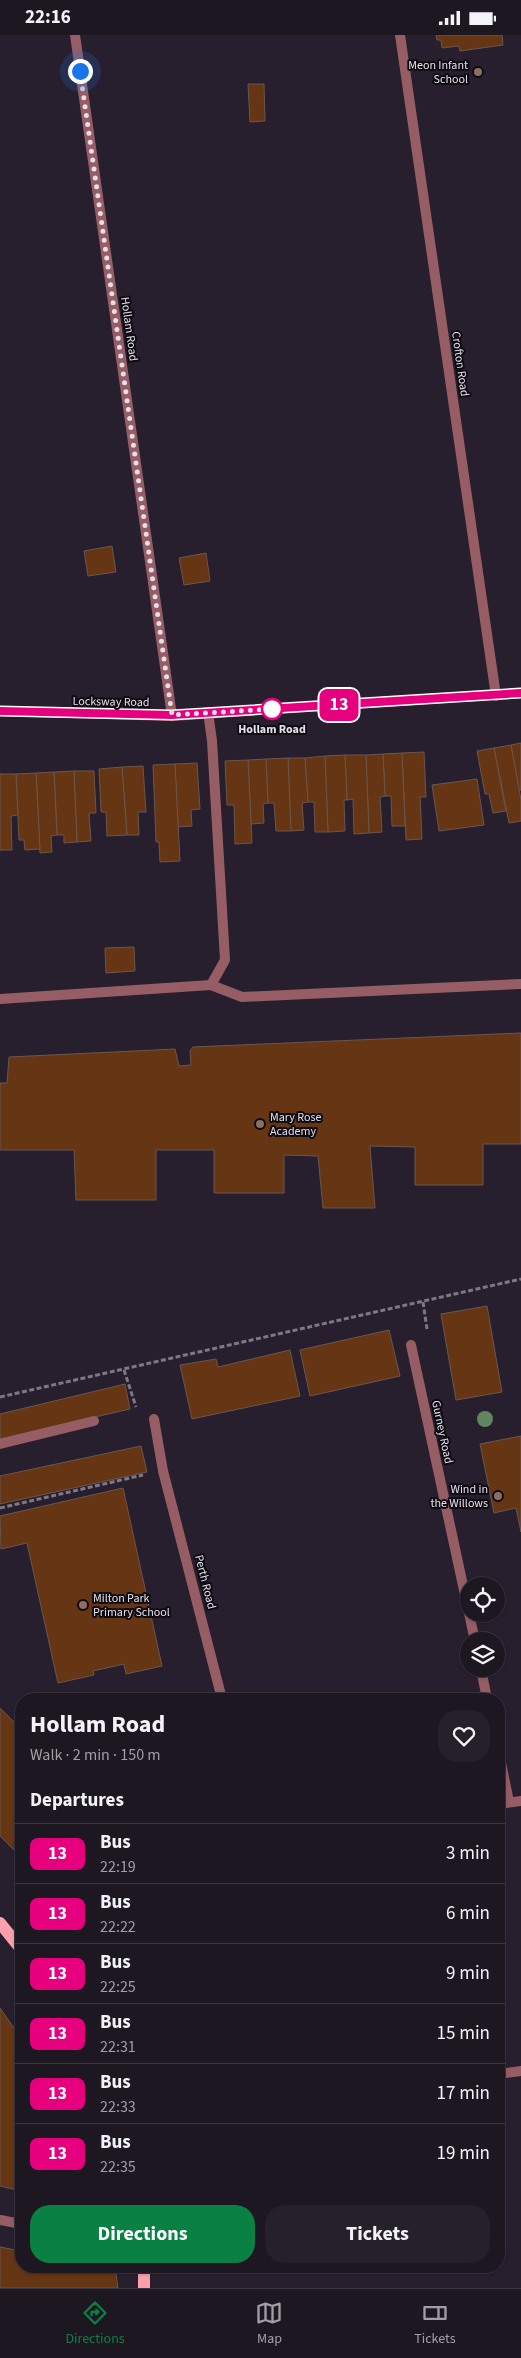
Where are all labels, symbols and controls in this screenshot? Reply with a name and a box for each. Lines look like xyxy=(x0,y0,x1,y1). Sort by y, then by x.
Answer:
text: 22:16 xyxy=(25,4,71,31)
place label: Meon Infant School xyxy=(408,57,468,88)
your location xyxy=(68,59,93,84)
marker: Meon Infant School xyxy=(472,66,484,78)
street label: Hollam Road xyxy=(116,296,142,362)
street label: Crofton Road xyxy=(447,330,473,398)
line badge: 13 xyxy=(316,689,362,721)
text: 13 xyxy=(329,692,349,717)
street label: Locksway Road xyxy=(72,693,150,711)
marker: Hollam Road xyxy=(261,698,283,720)
place label: Hollam Road xyxy=(238,721,306,738)
place label: Mary Rose Academy xyxy=(270,1109,321,1140)
marker: Mary Rose Academy xyxy=(254,1118,266,1130)
street label: Gurney Road xyxy=(427,1399,457,1465)
place label: Wind in the Willows xyxy=(430,1481,488,1512)
marker: Wind in the Willows xyxy=(492,1490,504,1502)
street label: Perth Road xyxy=(190,1553,220,1611)
map controls xyxy=(460,1577,505,1677)
button: locate xyxy=(460,1577,505,1622)
place label: Milton Park Primary School xyxy=(93,1590,170,1621)
marker: Milton Park Primary School xyxy=(77,1599,89,1611)
button: layers xyxy=(460,1632,505,1677)
text: Hollam Road xyxy=(30,1707,165,1742)
button: heart xyxy=(438,1710,490,1762)
text: Walk · 2 min · 150 m xyxy=(30,1744,161,1766)
text: Departures xyxy=(30,1787,124,1814)
text: Bus xyxy=(100,1829,131,1856)
text: 3 min xyxy=(446,1840,490,1867)
text: 13 xyxy=(48,1841,67,1866)
text: 22:19 xyxy=(100,1856,136,1878)
text: Bus xyxy=(100,1889,131,1916)
text: 6 min xyxy=(446,1900,490,1927)
text: 13 xyxy=(48,1901,67,1926)
text: 22:22 xyxy=(100,1916,136,1938)
text: Bus xyxy=(100,1949,131,1976)
text: 9 min xyxy=(446,1960,490,1987)
text: 13 xyxy=(48,1961,67,1986)
text: 22:25 xyxy=(100,1976,136,1998)
text: Bus xyxy=(100,2009,131,2036)
text: 15 min xyxy=(436,2020,490,2047)
text: 13 xyxy=(48,2021,67,2046)
text: 22:31 xyxy=(100,2036,136,2058)
text: Bus xyxy=(100,2069,131,2096)
text: 17 min xyxy=(436,2080,490,2107)
text: 13 xyxy=(48,2081,67,2106)
text: 22:33 xyxy=(100,2096,136,2118)
text: Bus xyxy=(100,2129,131,2156)
text: 19 min xyxy=(436,2140,490,2167)
text: 13 xyxy=(48,2141,67,2166)
text: 22:35 xyxy=(100,2156,136,2178)
button: Directions xyxy=(30,2205,255,2263)
button: Tickets xyxy=(265,2205,490,2263)
tab: Directions xyxy=(65,2299,125,2349)
tab: Map xyxy=(255,2299,283,2349)
tab: Tickets xyxy=(414,2299,456,2349)

